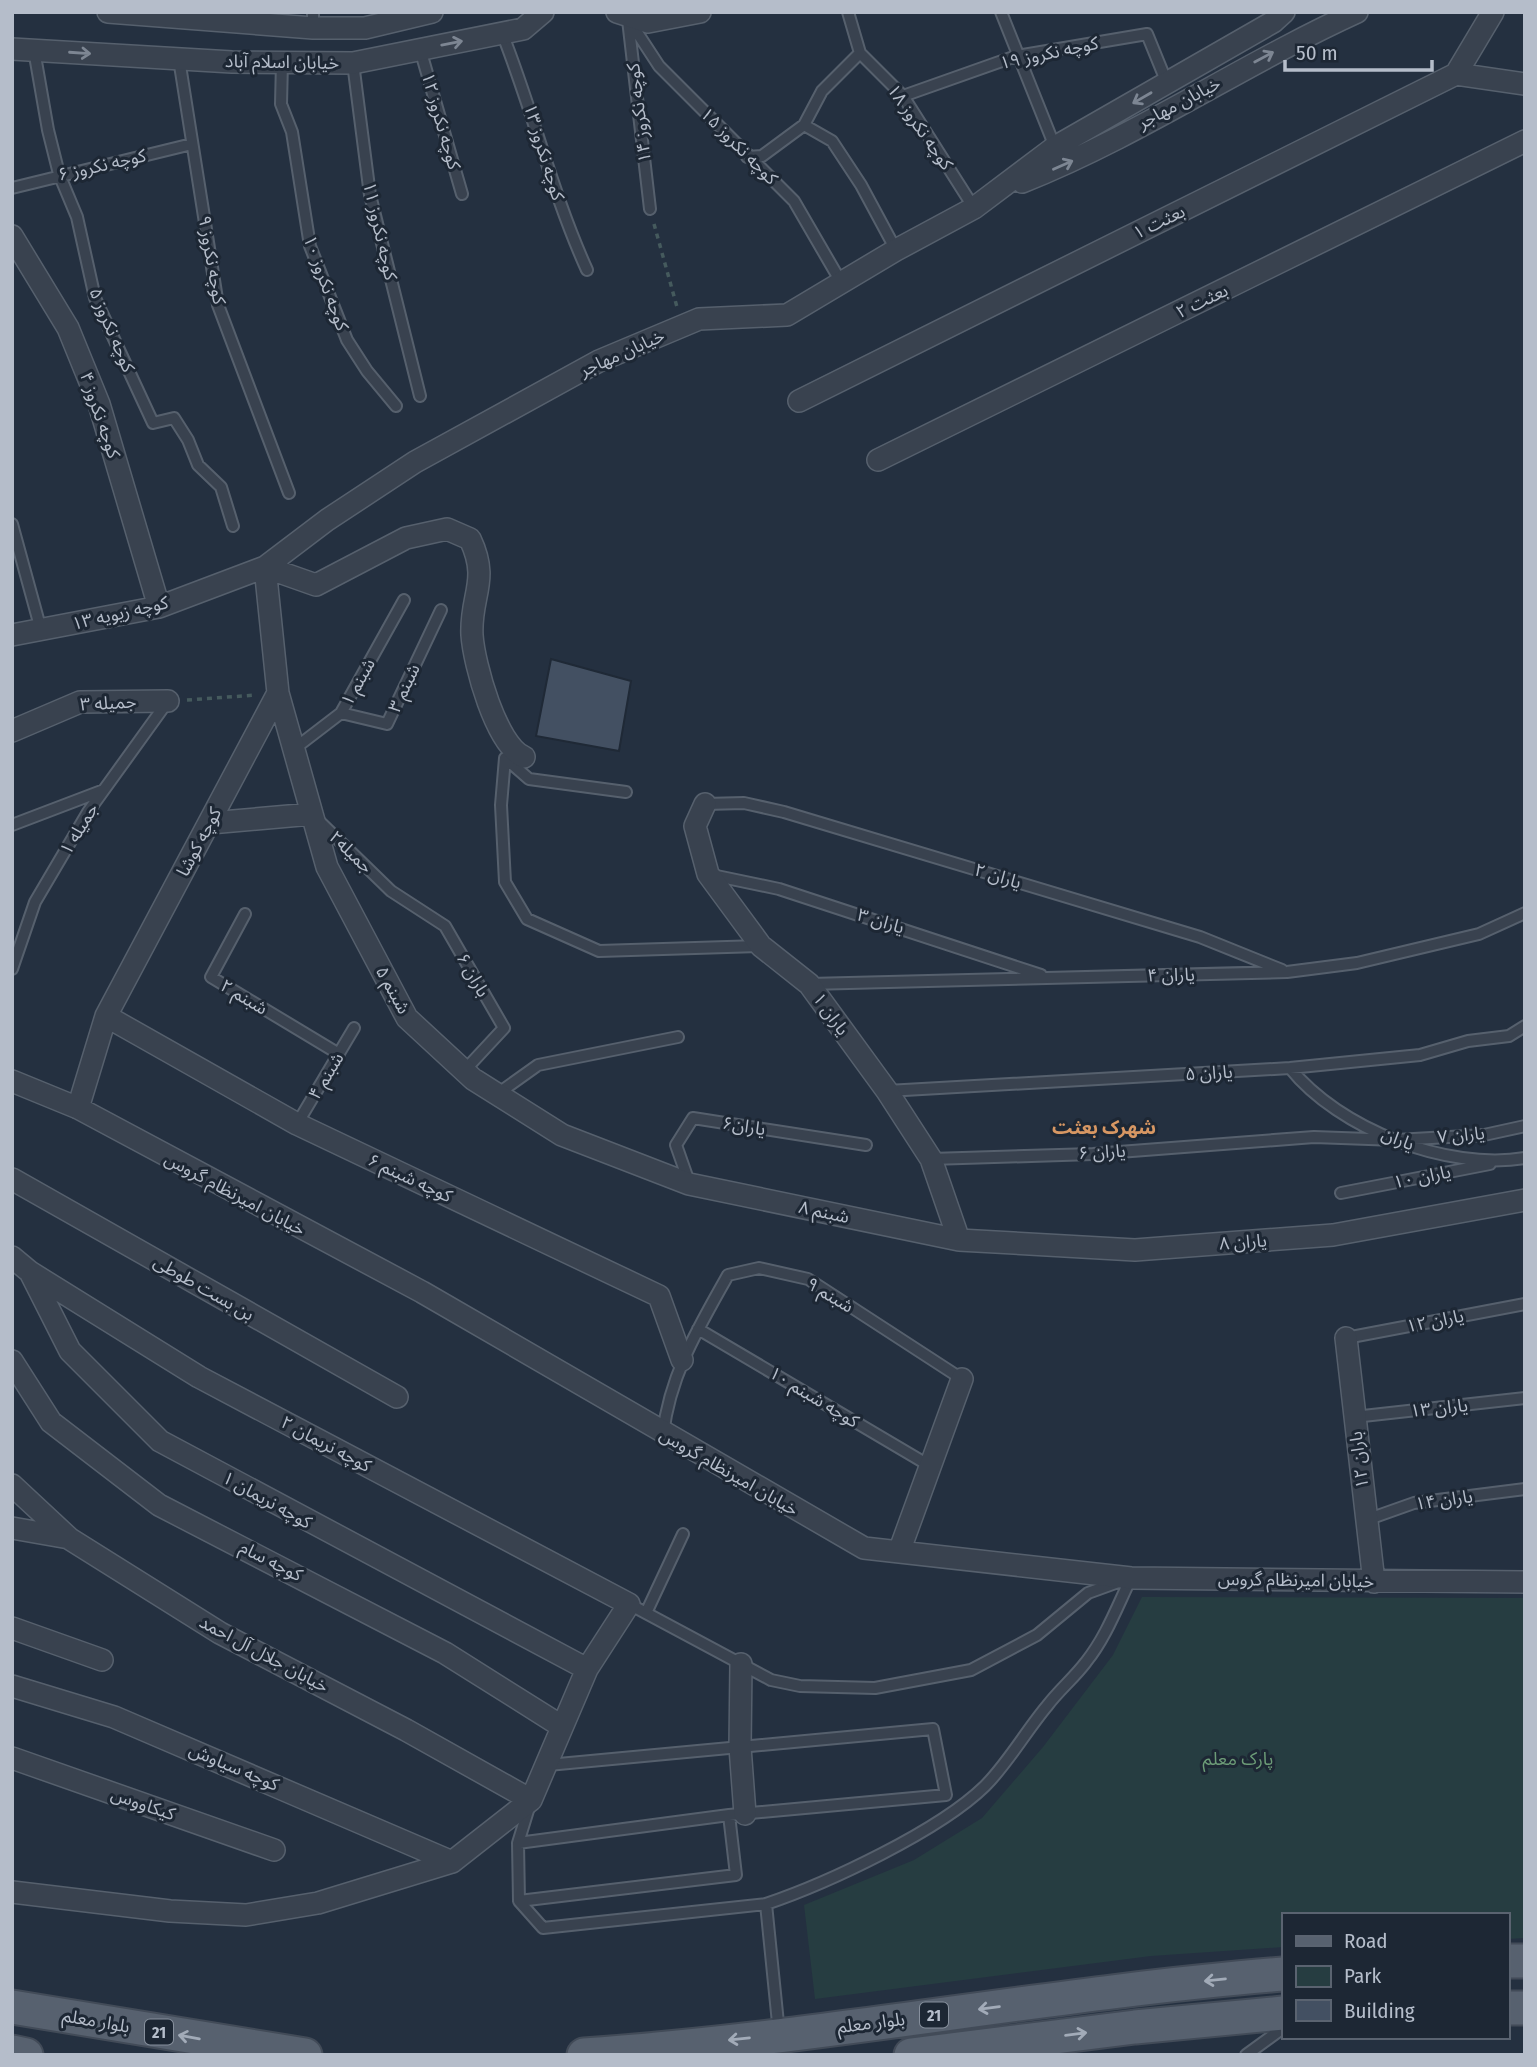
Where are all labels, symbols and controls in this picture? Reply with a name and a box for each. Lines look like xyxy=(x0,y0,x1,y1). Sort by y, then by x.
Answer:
scale bar xyxy=(1285,28,1432,72)
street label: کوچه نکروز ۱۹ xyxy=(998,32,1101,74)
one-way arrow xyxy=(440,35,463,49)
text: 50 m xyxy=(1296,40,1338,66)
one-way arrow xyxy=(69,47,91,60)
street label: خیابان اسلام آباد xyxy=(225,50,339,77)
one-way arrow xyxy=(1253,50,1274,64)
street label: کوچه نکروز ۱۴ xyxy=(622,61,656,164)
street label: کوچه نکروز ۱۲ xyxy=(417,70,466,173)
street label: خیابان مهاجر xyxy=(1133,72,1224,134)
street label: کوچه نکروز ۱۸ xyxy=(882,80,958,175)
one-way arrow xyxy=(1132,91,1152,105)
street label: کوچه نکروز ۱۳ xyxy=(519,101,569,204)
street label: کوچه نکروز ۱۵ xyxy=(696,103,783,190)
street label: کوچه نکروز ۶ xyxy=(56,144,149,186)
one-way arrow xyxy=(1052,158,1073,171)
street label: کوچه نکروز ۱۱ xyxy=(358,180,402,283)
street label: بعثت ۱ xyxy=(1129,200,1189,244)
street label: کوچه نکروز ۹ xyxy=(193,214,231,307)
street label: کوچه نکروز ۱۰ xyxy=(298,232,354,334)
street label: بعثت ۲ xyxy=(1172,279,1232,323)
street label: کوچه نکروز ۵ xyxy=(84,284,140,376)
street label: خیابان مهاجر xyxy=(575,324,668,382)
street label: کوچه نکروز ۴ xyxy=(75,369,125,462)
street label: کوچه زیویه ۱۳ xyxy=(70,591,171,635)
street label: شبنم ۱ xyxy=(336,654,382,711)
street label: شبنم ۳ xyxy=(383,660,427,717)
street label: جمیله ۳ xyxy=(79,691,137,715)
street label: جمیله ۱ xyxy=(55,799,103,859)
street label: کوچه کوشا xyxy=(172,803,227,880)
street label: جمیله۲ xyxy=(325,826,377,878)
street label: یاران ۲ xyxy=(972,858,1024,894)
street label: یاران ۳ xyxy=(855,903,907,939)
street label: باران ۶ xyxy=(452,949,494,1001)
street label: شبنم ۵ xyxy=(369,962,415,1019)
street label: یاران ۴ xyxy=(1147,964,1195,986)
street label: شبنم ۲ xyxy=(215,974,272,1021)
street label: یاران ۱ xyxy=(808,988,854,1040)
street label: شبنم ۴ xyxy=(303,1048,350,1105)
street label: یاران ۵ xyxy=(1184,1061,1234,1085)
street label: یاران۶ xyxy=(721,1112,767,1140)
district label: شهرک بعثت xyxy=(1052,1116,1156,1139)
street label: یاران ۷ xyxy=(1436,1122,1486,1148)
street label: یاران xyxy=(1378,1123,1418,1155)
street label: یاران ۶ xyxy=(1077,1140,1127,1164)
street label: خیابان امیرنظام گروس xyxy=(159,1148,309,1243)
street label: کوچه شبنم ۶ xyxy=(363,1149,456,1209)
street label: یاران ۱۰ xyxy=(1391,1161,1453,1193)
street label: شبنم ۸ xyxy=(796,1196,851,1230)
street label: یاران ۸ xyxy=(1218,1229,1268,1255)
street label: بن بست طوطی xyxy=(150,1250,258,1326)
street label: شبنم ۹ xyxy=(801,1272,858,1319)
street label: یاران ۱۲ xyxy=(1404,1305,1466,1337)
street label: کوچه شبنم ۱۰ xyxy=(764,1362,863,1434)
street label: یاران ۱۳ xyxy=(1409,1394,1469,1422)
street label: کوچه نریمان ۲ xyxy=(277,1411,375,1477)
street label: خیابان امیرنظام گروس xyxy=(654,1423,802,1523)
street label: باران ۱۲ xyxy=(1345,1430,1373,1490)
street label: کوچه نریمان ۱ xyxy=(218,1466,316,1534)
street label: یاران ۱۴ xyxy=(1414,1485,1474,1515)
street label: کوچه سام xyxy=(235,1536,307,1589)
street label: خیابان امیرنظام گروس xyxy=(1218,1568,1374,1595)
street label: خیابان جلال آل احمد xyxy=(196,1611,332,1697)
street label: کوچه سیاوش xyxy=(186,1738,283,1796)
park label: پارک معلم xyxy=(1203,1748,1273,1772)
street label: کیکاووس xyxy=(108,1783,179,1825)
legend xyxy=(1282,1913,1509,2039)
text: Road xyxy=(1344,1928,1388,1954)
text: Park xyxy=(1344,1963,1382,1989)
one-way arrow xyxy=(1204,1974,1227,1987)
text: Building xyxy=(1344,1998,1415,2024)
road number: 21 xyxy=(920,2002,948,2027)
one-way arrow xyxy=(979,2002,1001,2015)
street label: بلوار معلم xyxy=(60,2004,131,2040)
street label: بلوار معلم xyxy=(836,2008,906,2040)
road number: 21 xyxy=(145,2020,173,2044)
one-way arrow xyxy=(1064,2028,1087,2041)
one-way arrow xyxy=(178,2030,201,2043)
one-way arrow xyxy=(729,2033,751,2046)

